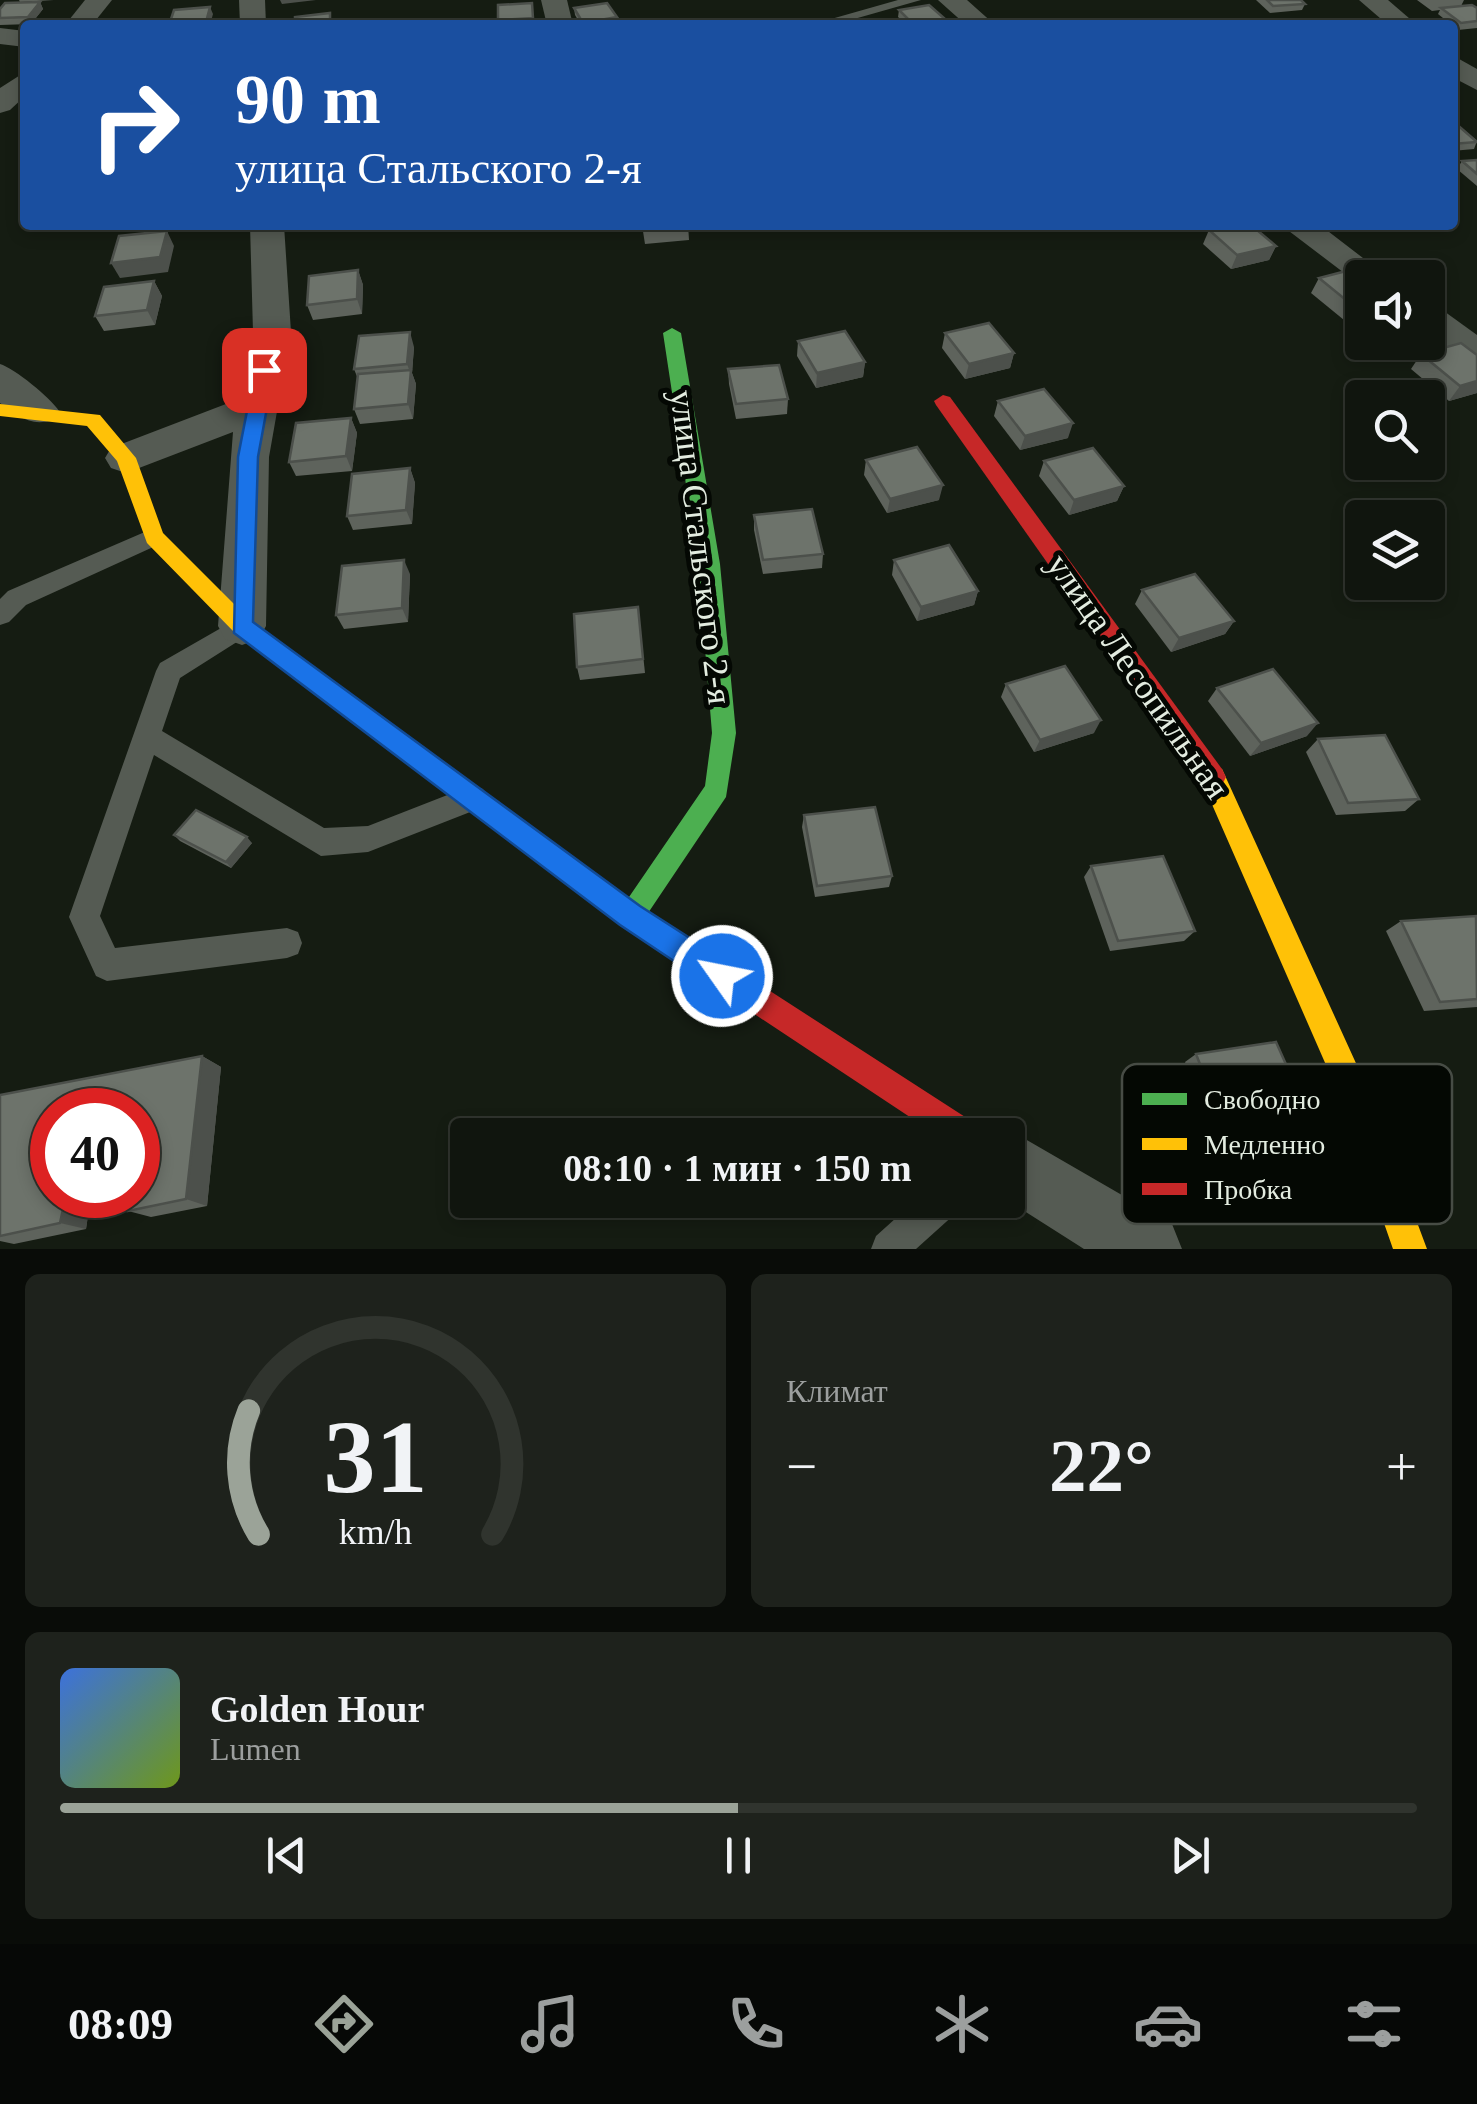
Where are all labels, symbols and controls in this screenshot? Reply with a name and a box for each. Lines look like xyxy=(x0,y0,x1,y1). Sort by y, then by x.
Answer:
icon: right xyxy=(70,60,200,190)
text: 90 m xyxy=(235,61,381,138)
text: улица Стальского 2-я xyxy=(235,143,642,193)
map controls xyxy=(1345,260,1445,600)
button: sound xyxy=(1345,260,1445,360)
pin xyxy=(222,328,307,413)
icon: arrive xyxy=(237,343,292,398)
button: search xyxy=(1345,380,1445,480)
street label: улица Стальского 2-я xyxy=(662,388,740,706)
button: layers xyxy=(1345,500,1445,600)
street label: улица Лесопильная xyxy=(1039,546,1237,806)
position arrow xyxy=(670,924,774,1028)
legend xyxy=(1122,1064,1452,1224)
text: Свободно xyxy=(1204,1084,1320,1115)
speed limit sign: 40 xyxy=(30,1088,160,1218)
text: Медленно xyxy=(1204,1129,1325,1160)
text: 08:10 · 1 мин · 150 m xyxy=(563,1147,912,1189)
text: Пробка xyxy=(1204,1174,1293,1205)
text: Климат xyxy=(786,1373,888,1409)
text: 31 xyxy=(324,1399,428,1514)
text: 22° xyxy=(1049,1424,1154,1507)
text: − xyxy=(786,1436,817,1497)
text: + xyxy=(1386,1436,1417,1497)
text: km/h xyxy=(339,1512,412,1552)
text: Golden Hour xyxy=(210,1688,424,1730)
text: Lumen xyxy=(210,1731,301,1767)
icon: previous xyxy=(259,1828,314,1883)
icon: pause xyxy=(711,1828,766,1883)
icon: next xyxy=(1163,1828,1218,1883)
icon: directions xyxy=(309,1989,379,2059)
icon: music xyxy=(515,1989,585,2059)
icon: phone xyxy=(721,1989,791,2059)
icon: climate xyxy=(927,1989,997,2059)
icon: car xyxy=(1133,1989,1203,2059)
icon: filters xyxy=(1339,1989,1409,2059)
text: 08:09 xyxy=(68,1999,173,2049)

